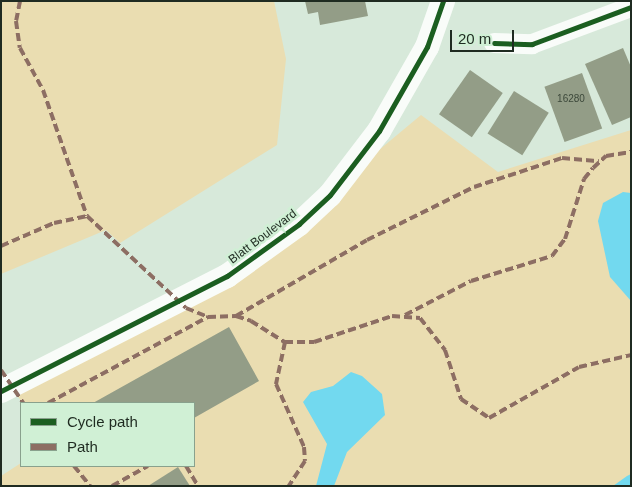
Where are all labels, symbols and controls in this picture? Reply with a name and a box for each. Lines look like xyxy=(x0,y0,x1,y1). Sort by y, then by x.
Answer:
scale bar xyxy=(452,20,516,52)
text: 20 m xyxy=(458,30,491,47)
house number: 16280 xyxy=(557,93,585,105)
street label: Blatt Boulevard xyxy=(226,207,300,267)
legend xyxy=(20,402,195,467)
text: Cycle path xyxy=(67,413,138,430)
text: Path xyxy=(67,438,98,455)

